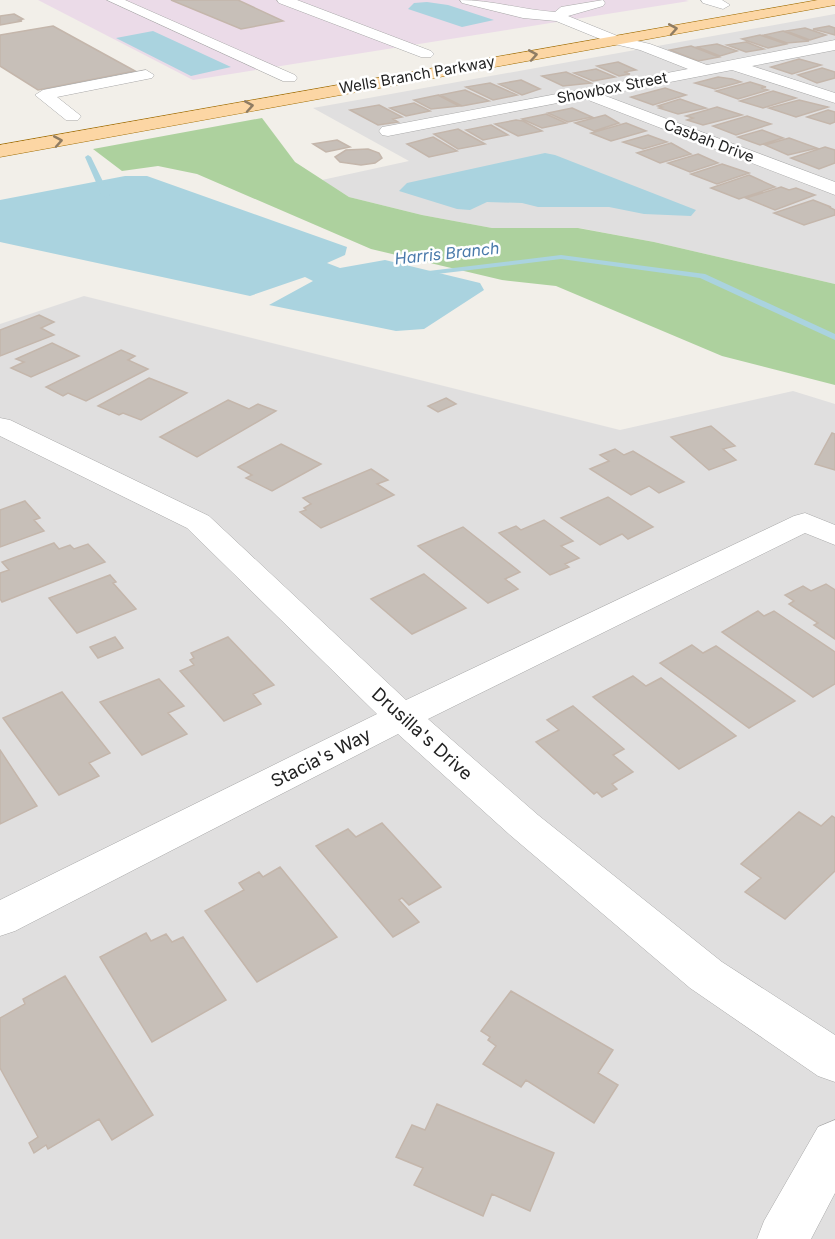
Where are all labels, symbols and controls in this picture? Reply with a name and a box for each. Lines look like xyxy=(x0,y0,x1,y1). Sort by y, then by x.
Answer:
one-way arrow xyxy=(668,24,678,36)
one-way arrow xyxy=(528,49,537,61)
street label: Wells Branch Parkway xyxy=(338,51,497,98)
street label: Showbox Street xyxy=(555,67,669,108)
one-way arrow xyxy=(244,100,254,113)
street label: Casbah Drive xyxy=(661,115,757,166)
one-way arrow xyxy=(52,135,62,148)
water label: Harris Branch xyxy=(394,238,500,268)
street label: Drusilla's Drive xyxy=(368,683,477,784)
street label: Stacia's Way xyxy=(267,723,374,792)

